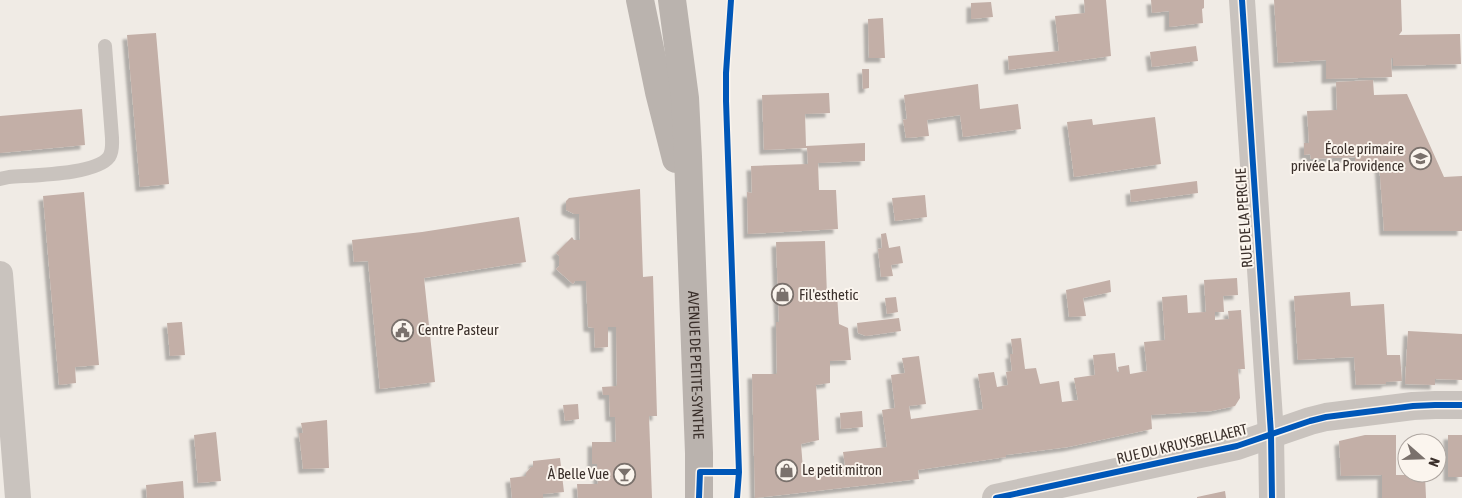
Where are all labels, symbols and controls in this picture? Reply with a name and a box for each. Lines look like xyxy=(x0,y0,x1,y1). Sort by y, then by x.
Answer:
place label: École primaire privée La Providence xyxy=(1291,140,1404,174)
school or university icon: École primaire privée La Providence xyxy=(1408,146,1432,170)
street label: RUE DE LA PERCHE xyxy=(1231,167,1255,268)
shop icon: Fil'esthetic xyxy=(771,283,795,307)
place label: Fil'esthetic xyxy=(799,286,859,303)
street label: AVENUE DE PETITE-SYNTHE xyxy=(685,290,707,440)
public building icon: Centre Pasteur xyxy=(390,318,414,342)
place label: Centre Pasteur xyxy=(418,321,499,338)
street label: RUE DU KRUYSBELLAERT xyxy=(1115,420,1249,467)
north arrow xyxy=(1397,433,1447,483)
text: N xyxy=(1425,456,1443,469)
shop icon: Le petit mitron xyxy=(774,458,798,482)
place label: Le petit mitron xyxy=(802,461,882,478)
bar icon: À Belle Vue xyxy=(613,462,637,486)
place label: À Belle Vue xyxy=(548,465,609,482)

